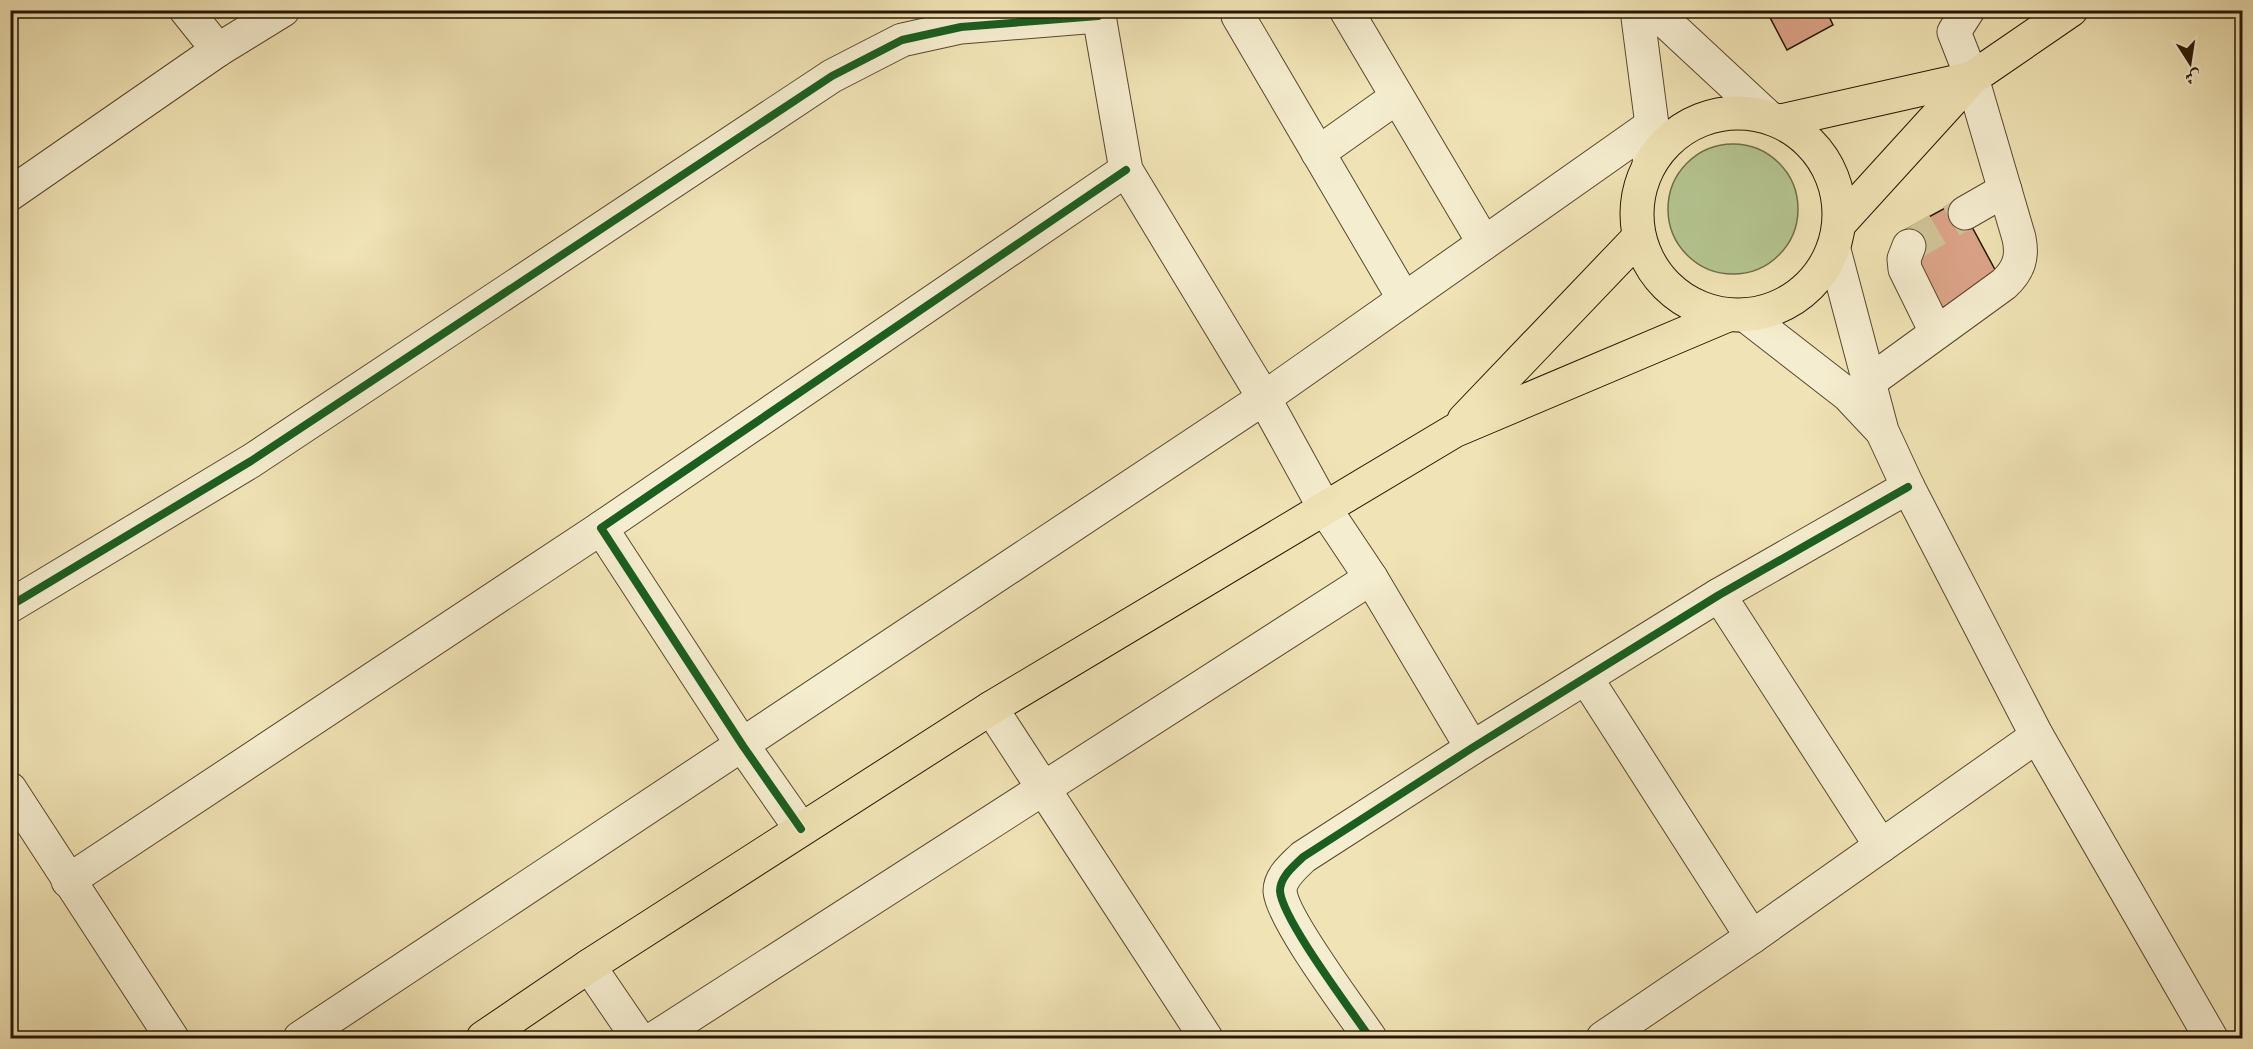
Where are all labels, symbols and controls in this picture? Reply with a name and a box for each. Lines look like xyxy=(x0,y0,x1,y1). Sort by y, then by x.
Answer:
north arrow xyxy=(2160,33,2220,93)
text: ش xyxy=(2183,64,2203,87)

